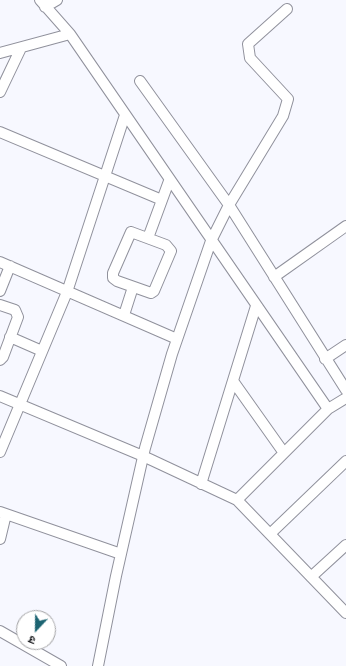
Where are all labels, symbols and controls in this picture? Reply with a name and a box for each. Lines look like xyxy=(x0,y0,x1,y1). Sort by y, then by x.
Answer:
north arrow xyxy=(16,610,56,650)
text: उ xyxy=(26,633,37,649)

